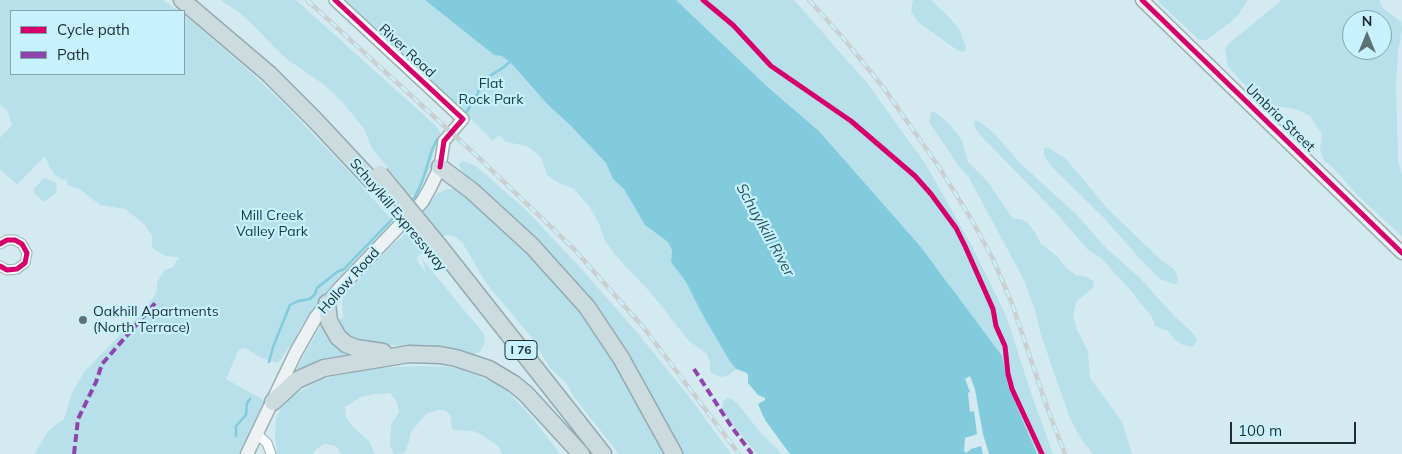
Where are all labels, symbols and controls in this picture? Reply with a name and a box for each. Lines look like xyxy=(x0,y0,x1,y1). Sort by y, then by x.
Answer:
legend xyxy=(10,10,185,75)
north arrow xyxy=(1342,10,1392,60)
text: N xyxy=(1362,12,1372,30)
text: Cycle path xyxy=(57,20,130,39)
street label: River Road xyxy=(375,21,439,81)
text: Path xyxy=(57,45,89,64)
park label: Flat Rock Park xyxy=(459,76,523,108)
street label: Umbria Street xyxy=(1242,81,1318,155)
street label: Schuylkill Expressway xyxy=(346,155,450,275)
water label: Schuylkill River xyxy=(732,180,798,280)
park label: Mill Creek Valley Park xyxy=(236,208,308,240)
street label: Hollow Road xyxy=(315,244,383,318)
place label: Oakhill Apartments (North Terrace) xyxy=(93,304,219,336)
marker: Oakhill Apartments (North Terrace) xyxy=(77,314,89,326)
road number: I 76 xyxy=(505,340,537,360)
scale bar xyxy=(1232,412,1358,444)
text: 100 m xyxy=(1238,421,1282,440)

